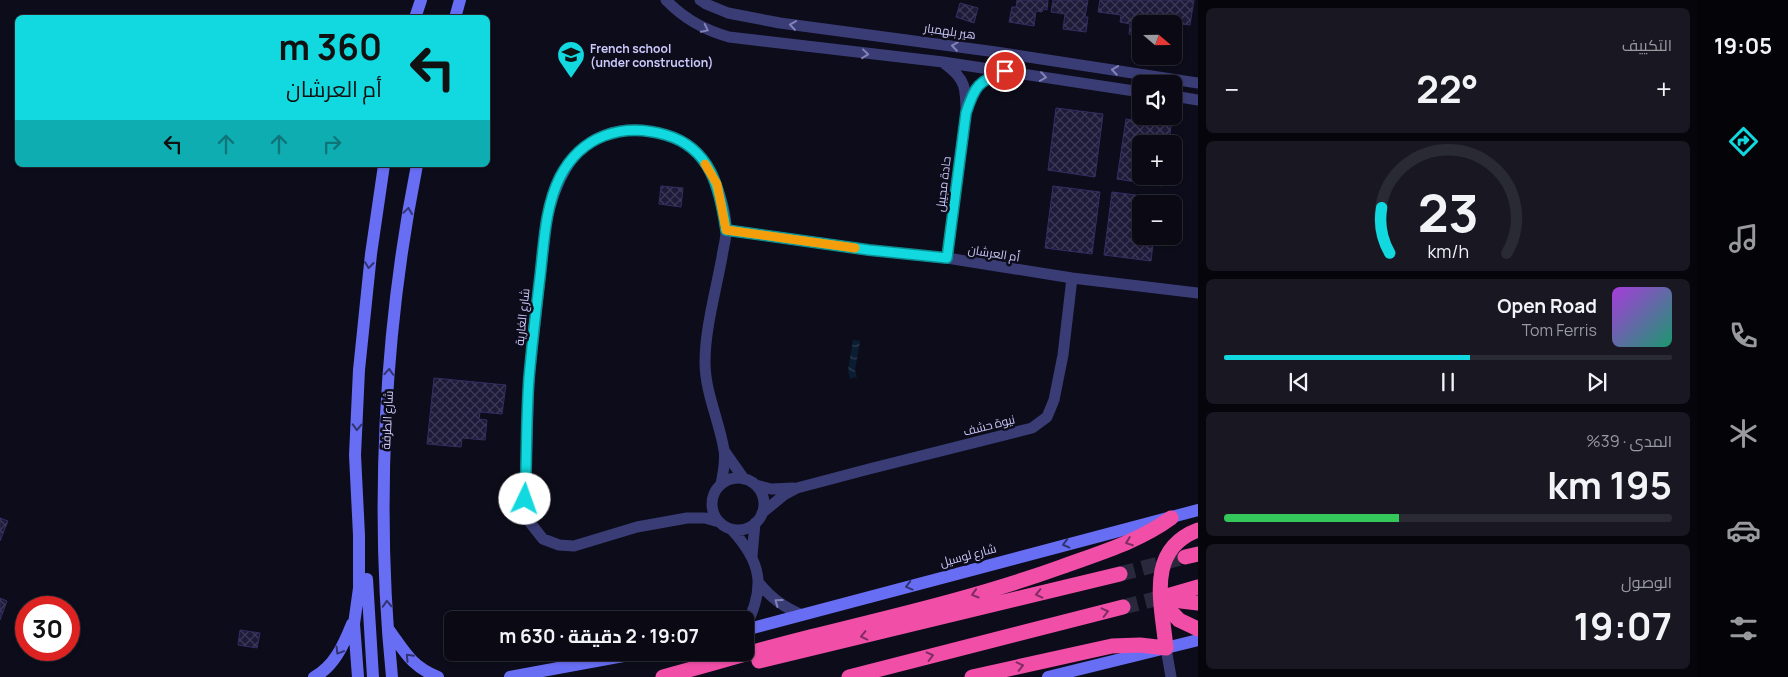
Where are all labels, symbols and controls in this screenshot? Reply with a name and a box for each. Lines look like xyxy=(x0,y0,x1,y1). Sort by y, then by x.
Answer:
north arrow xyxy=(1132,15,1182,65)
map controls xyxy=(1132,15,1182,245)
street label: هير بلهمبار xyxy=(922,19,977,43)
one-way arrow xyxy=(789,20,797,31)
one-way arrow xyxy=(700,22,709,33)
text: 360 m xyxy=(278,23,382,71)
text: 19:05 xyxy=(1714,31,1772,61)
text: التكييف xyxy=(1622,34,1672,56)
icon: left xyxy=(400,35,465,100)
school or university icon: French school (under construction) xyxy=(556,40,586,79)
place label: French school (under construction) xyxy=(590,40,713,71)
one-way arrow xyxy=(950,41,958,52)
one-way arrow xyxy=(861,48,869,59)
pin xyxy=(984,50,1026,92)
icon: arrive xyxy=(991,57,1019,85)
text: 22° xyxy=(1416,62,1479,114)
one-way arrow xyxy=(1111,65,1119,76)
text: − xyxy=(1224,70,1239,108)
text: + xyxy=(1656,70,1672,108)
one-way arrow xyxy=(1040,71,1048,82)
text: أم العرشان xyxy=(286,74,382,104)
button: sound xyxy=(1132,75,1182,125)
icon: directions xyxy=(1726,124,1761,159)
icon: left xyxy=(159,130,187,158)
icon: ahead xyxy=(212,130,240,158)
icon: ahead xyxy=(265,130,293,158)
icon: right xyxy=(318,130,346,158)
button: + xyxy=(1132,135,1182,185)
street label: حادة مجيبل xyxy=(931,155,955,213)
text: 23 xyxy=(1417,177,1479,248)
button: − xyxy=(1132,195,1182,245)
one-way arrow xyxy=(402,206,413,214)
icon: music xyxy=(1726,221,1761,256)
text: km/h xyxy=(1427,239,1469,263)
street label: أم العرشان xyxy=(967,241,1021,265)
one-way arrow xyxy=(364,262,375,270)
street label: شارع الغارية xyxy=(511,287,533,347)
text: Open Road xyxy=(1497,293,1597,319)
icon: phone xyxy=(1726,318,1761,353)
text: Tom Ferris xyxy=(1522,319,1597,341)
one-way arrow xyxy=(384,368,395,376)
icon: previous xyxy=(1285,368,1313,396)
icon: pause xyxy=(1434,368,1462,396)
icon: next xyxy=(1583,368,1611,396)
street label: شارع الطرفة xyxy=(377,390,397,450)
street label: نيوة حشف xyxy=(961,410,1017,440)
icon: climate xyxy=(1726,416,1761,451)
one-way arrow xyxy=(351,423,362,431)
text: المدى · 39% xyxy=(1586,430,1672,452)
text: 195 km xyxy=(1547,458,1672,510)
position arrow xyxy=(498,472,550,524)
icon: car xyxy=(1726,513,1761,548)
one-way arrow xyxy=(1125,536,1134,546)
street label: شارع لوسيل xyxy=(938,539,998,571)
one-way arrow xyxy=(1063,539,1071,549)
text: الوصول xyxy=(1621,571,1672,593)
one-way arrow xyxy=(905,580,914,591)
one-way arrow xyxy=(1034,588,1043,599)
one-way arrow xyxy=(972,589,980,599)
speed limit sign: 30 xyxy=(15,596,80,661)
text: 19:07 xyxy=(1573,599,1672,651)
one-way arrow xyxy=(382,600,392,608)
one-way arrow xyxy=(775,600,784,608)
one-way arrow xyxy=(1100,607,1109,618)
icon: filters xyxy=(1726,611,1761,646)
text: 19:07 · 2 دقيقة · 630 m xyxy=(499,623,699,649)
one-way arrow xyxy=(859,630,868,641)
one-way arrow xyxy=(336,645,346,654)
one-way arrow xyxy=(926,652,934,662)
one-way arrow xyxy=(405,654,414,663)
one-way arrow xyxy=(1015,661,1024,672)

